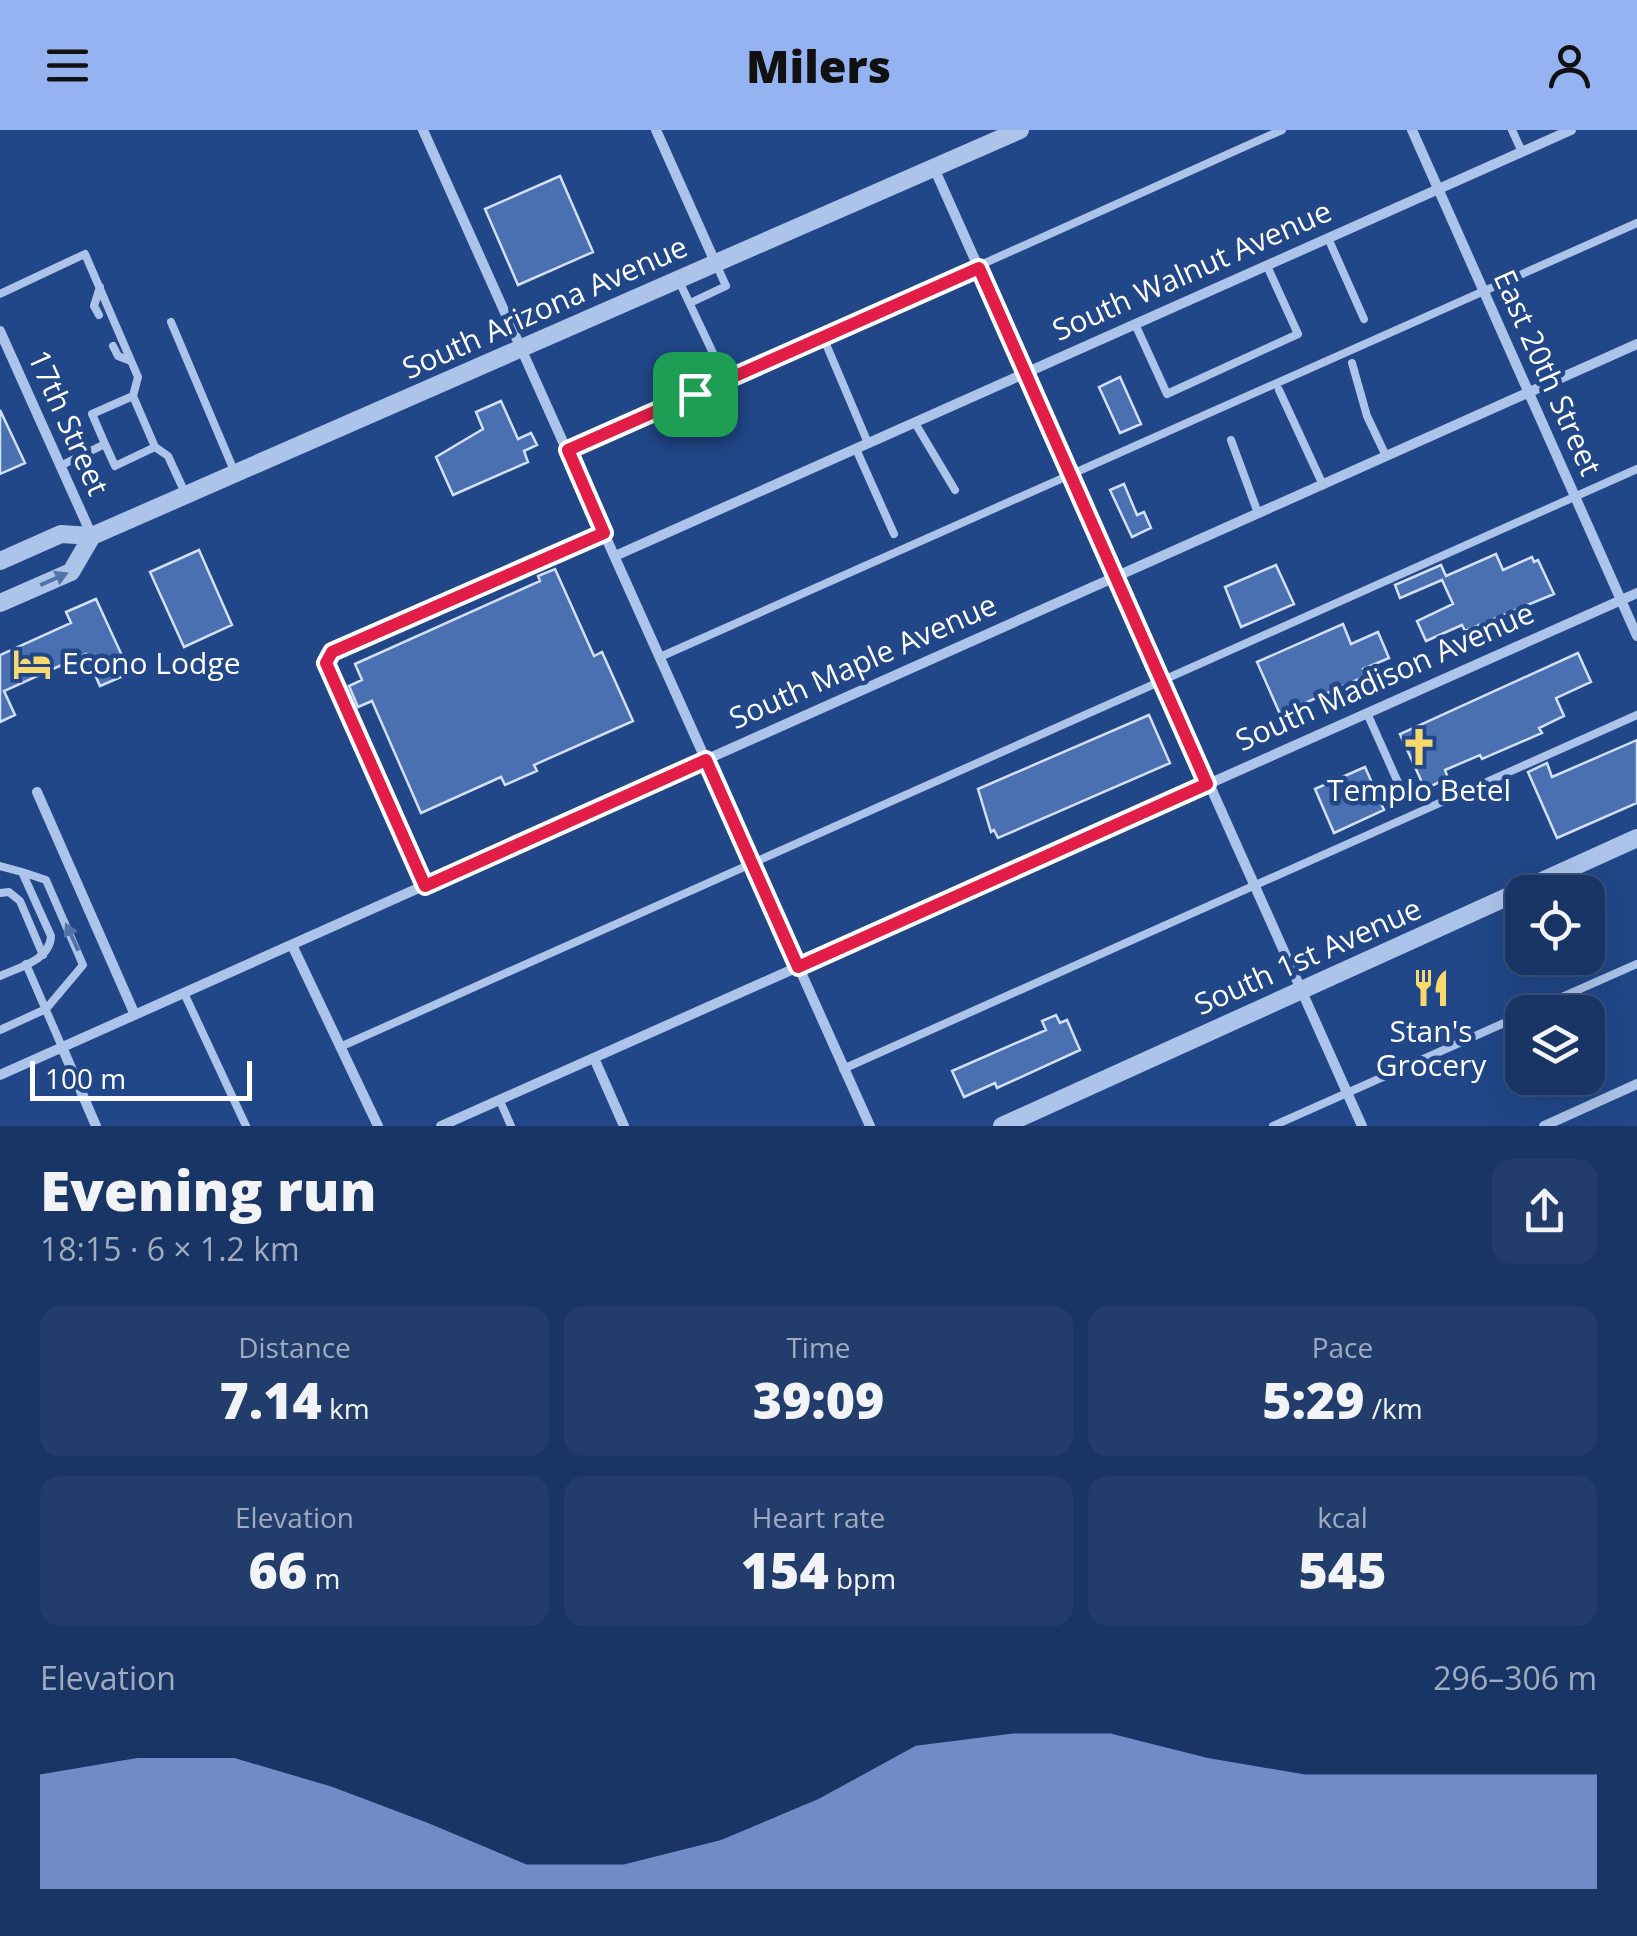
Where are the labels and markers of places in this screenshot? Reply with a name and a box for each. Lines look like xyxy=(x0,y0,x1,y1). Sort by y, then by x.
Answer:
pin xyxy=(653,352,738,437)
place label: Econo Lodge xyxy=(62,642,241,683)
hotel icon: Econo Lodge xyxy=(11,643,53,685)
church icon: Templo Betel xyxy=(1398,726,1440,768)
place label: Templo Betel xyxy=(1327,769,1511,810)
restaurant icon: Stan's Grocery xyxy=(1410,967,1452,1009)
place label: Stan's Grocery xyxy=(1376,1010,1487,1085)

